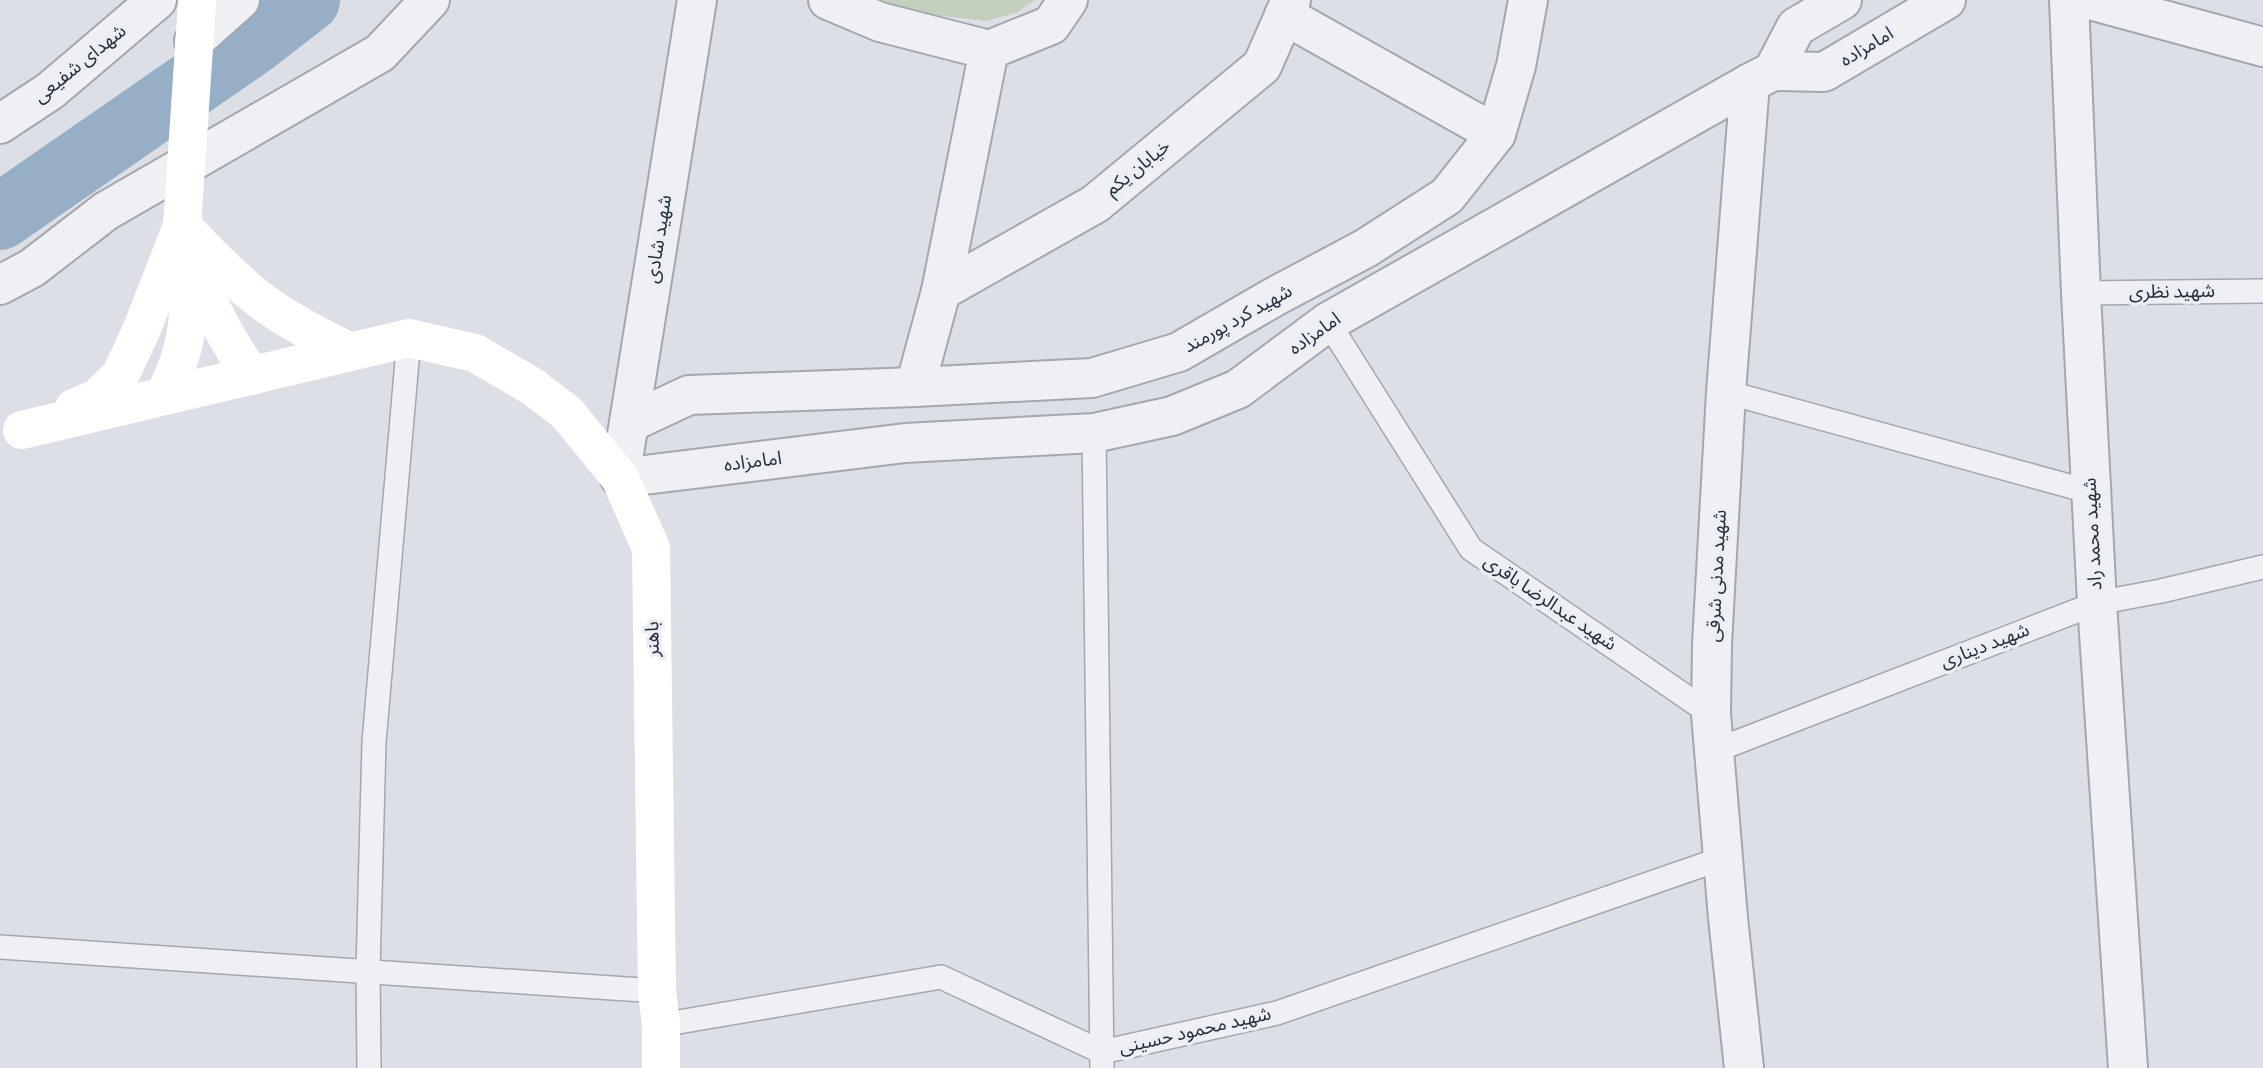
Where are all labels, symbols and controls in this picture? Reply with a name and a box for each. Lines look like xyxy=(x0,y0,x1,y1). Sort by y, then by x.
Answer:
street label: شهدای شفیعی xyxy=(28,18,132,110)
street label: امامزاده xyxy=(1835,20,1899,74)
street label: خیابان یکم xyxy=(1099,133,1177,203)
street label: شهید شادی xyxy=(639,193,679,285)
street label: شهید کرد پورمند xyxy=(1179,278,1297,360)
street label: شهید نظری xyxy=(2129,278,2215,306)
street label: امامزاده xyxy=(1283,306,1347,362)
street label: امامزاده xyxy=(722,445,784,479)
street label: شهید محمد راد xyxy=(2077,477,2109,591)
street label: شهید مدنی شرقی xyxy=(1700,509,1734,643)
street label: شهید عبدالرضا باقری xyxy=(1478,548,1622,658)
street label: شهید دیناری xyxy=(1936,617,2034,675)
street label: باهنر xyxy=(639,621,667,658)
street label: شهید محمود حسینی xyxy=(1116,1000,1274,1062)

